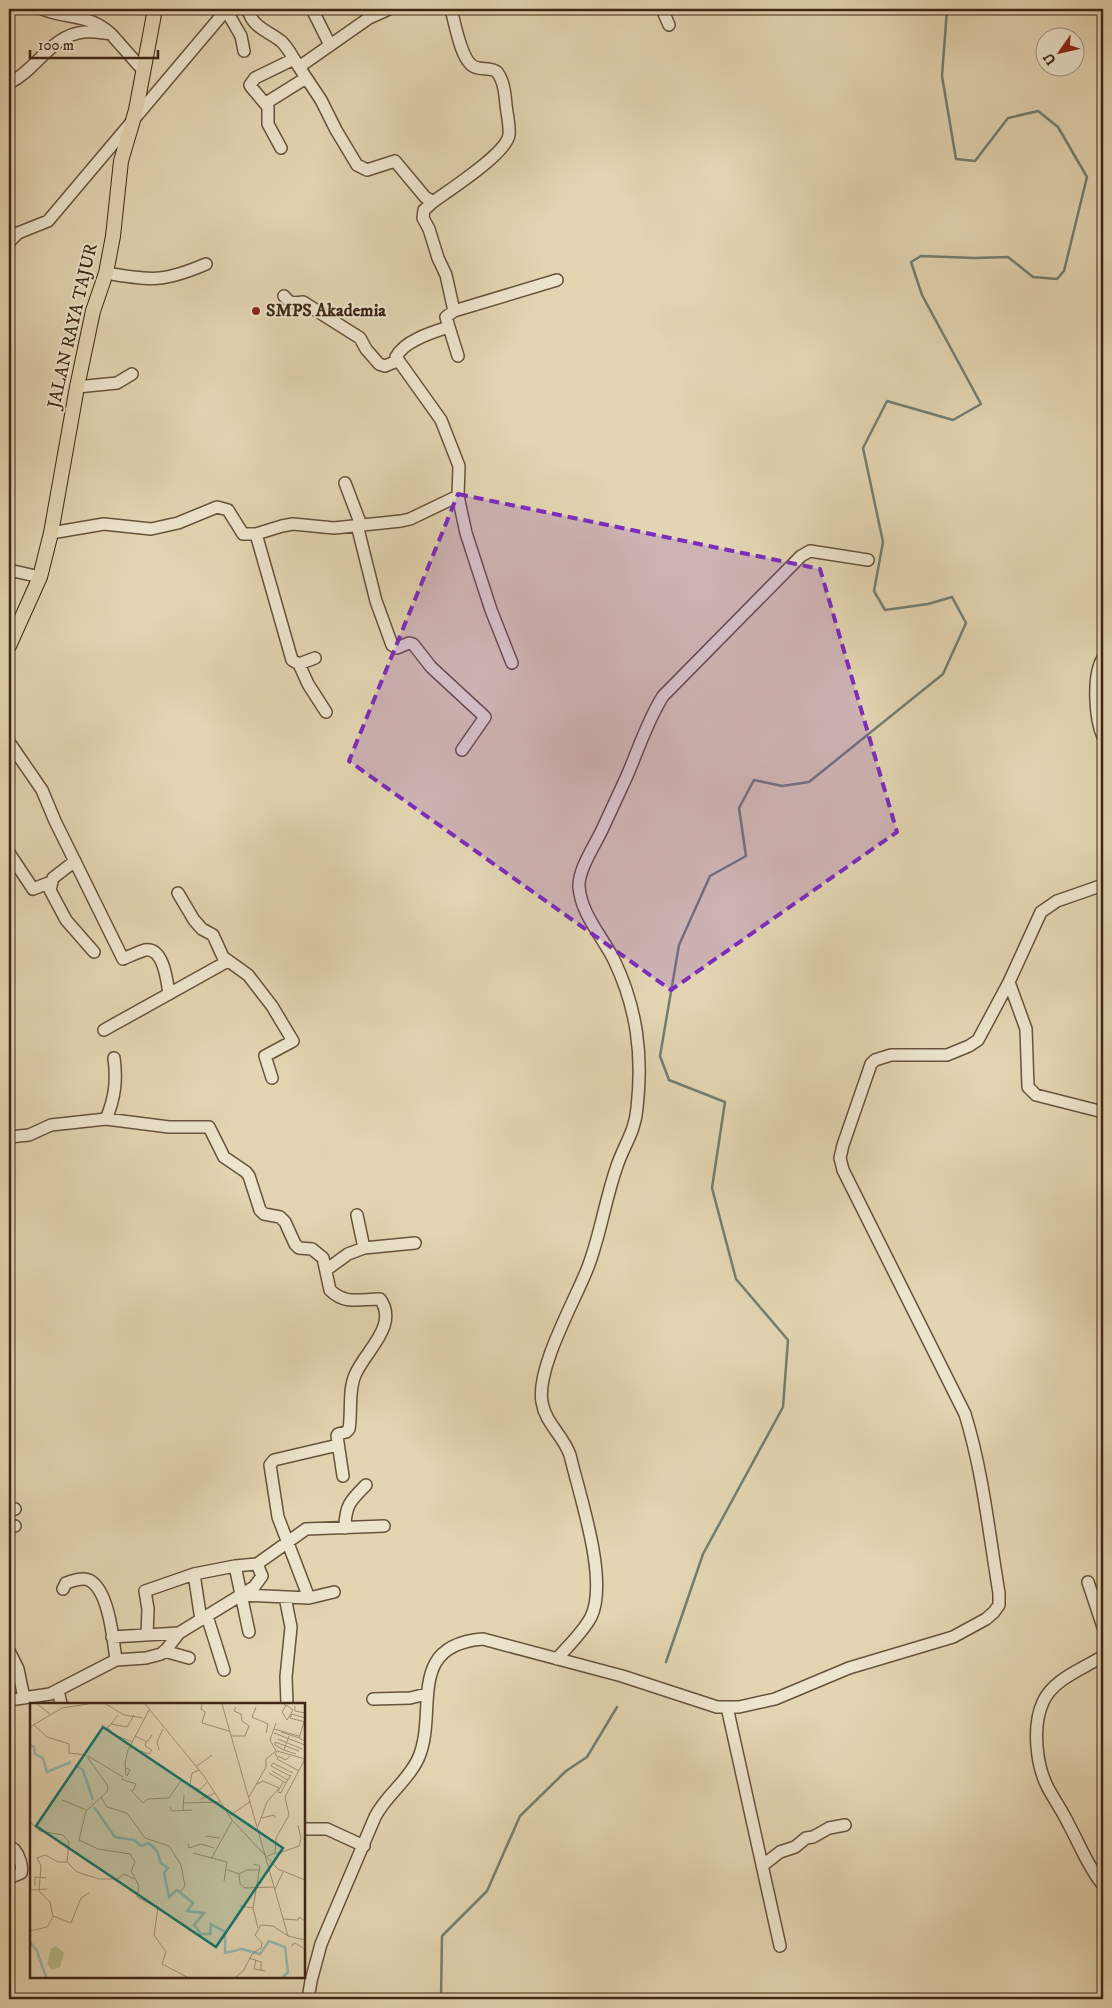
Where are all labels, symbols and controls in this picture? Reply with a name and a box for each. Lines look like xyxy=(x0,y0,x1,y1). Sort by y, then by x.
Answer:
scale bar xyxy=(30,28,158,60)
north arrow xyxy=(1034,28,1084,78)
text: 100 m xyxy=(38,36,74,55)
text: U xyxy=(1039,49,1061,68)
street label: JALAN RAYA TAJUR xyxy=(43,241,103,413)
place label: SMPS Akademia xyxy=(266,300,386,322)
marker: SMPS Akademia xyxy=(250,305,262,317)
inset map xyxy=(30,1703,305,1978)

